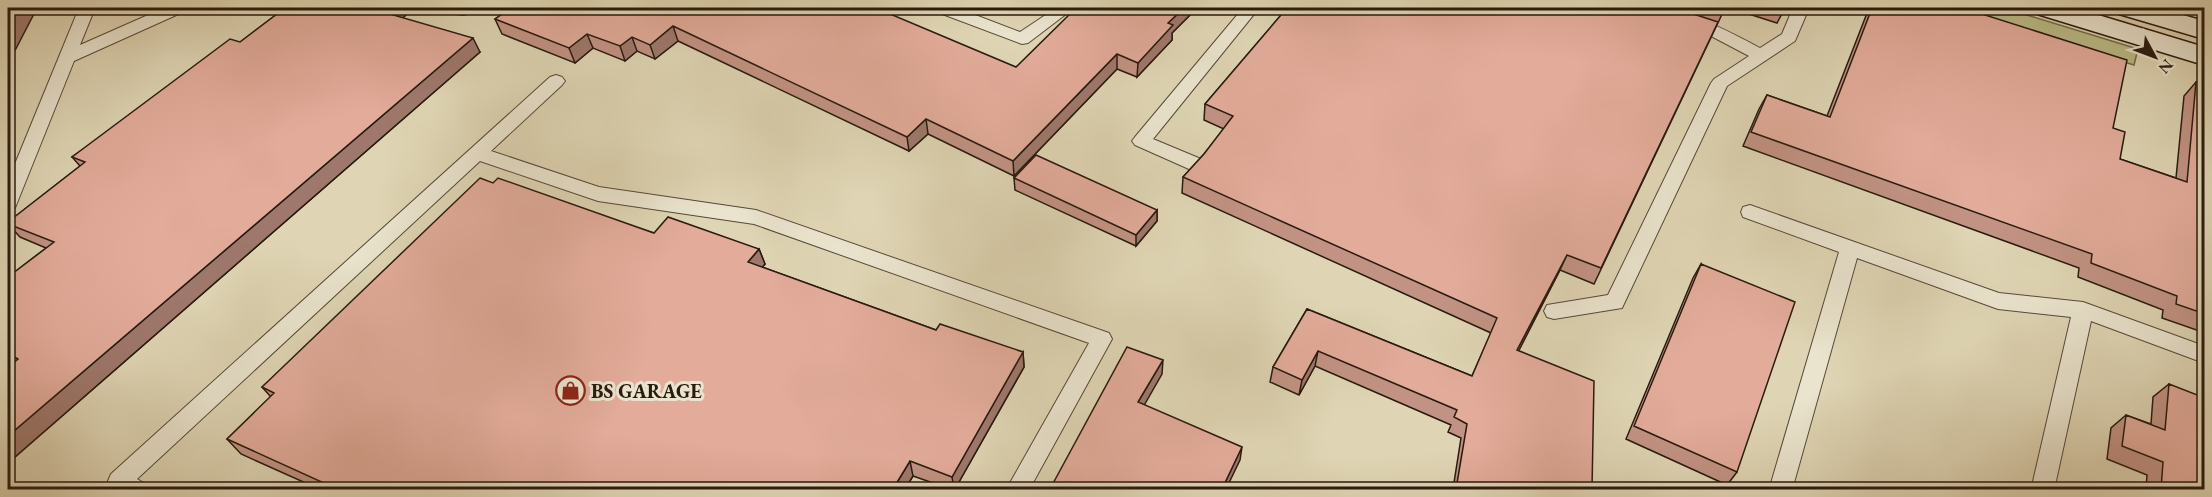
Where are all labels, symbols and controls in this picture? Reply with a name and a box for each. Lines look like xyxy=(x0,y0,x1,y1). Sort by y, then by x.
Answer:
north arrow xyxy=(2125,27,2185,87)
text: N xyxy=(2154,55,2178,78)
shop icon: BS GARAGE xyxy=(554,375,586,407)
place label: BS GARAGE xyxy=(591,378,702,404)

